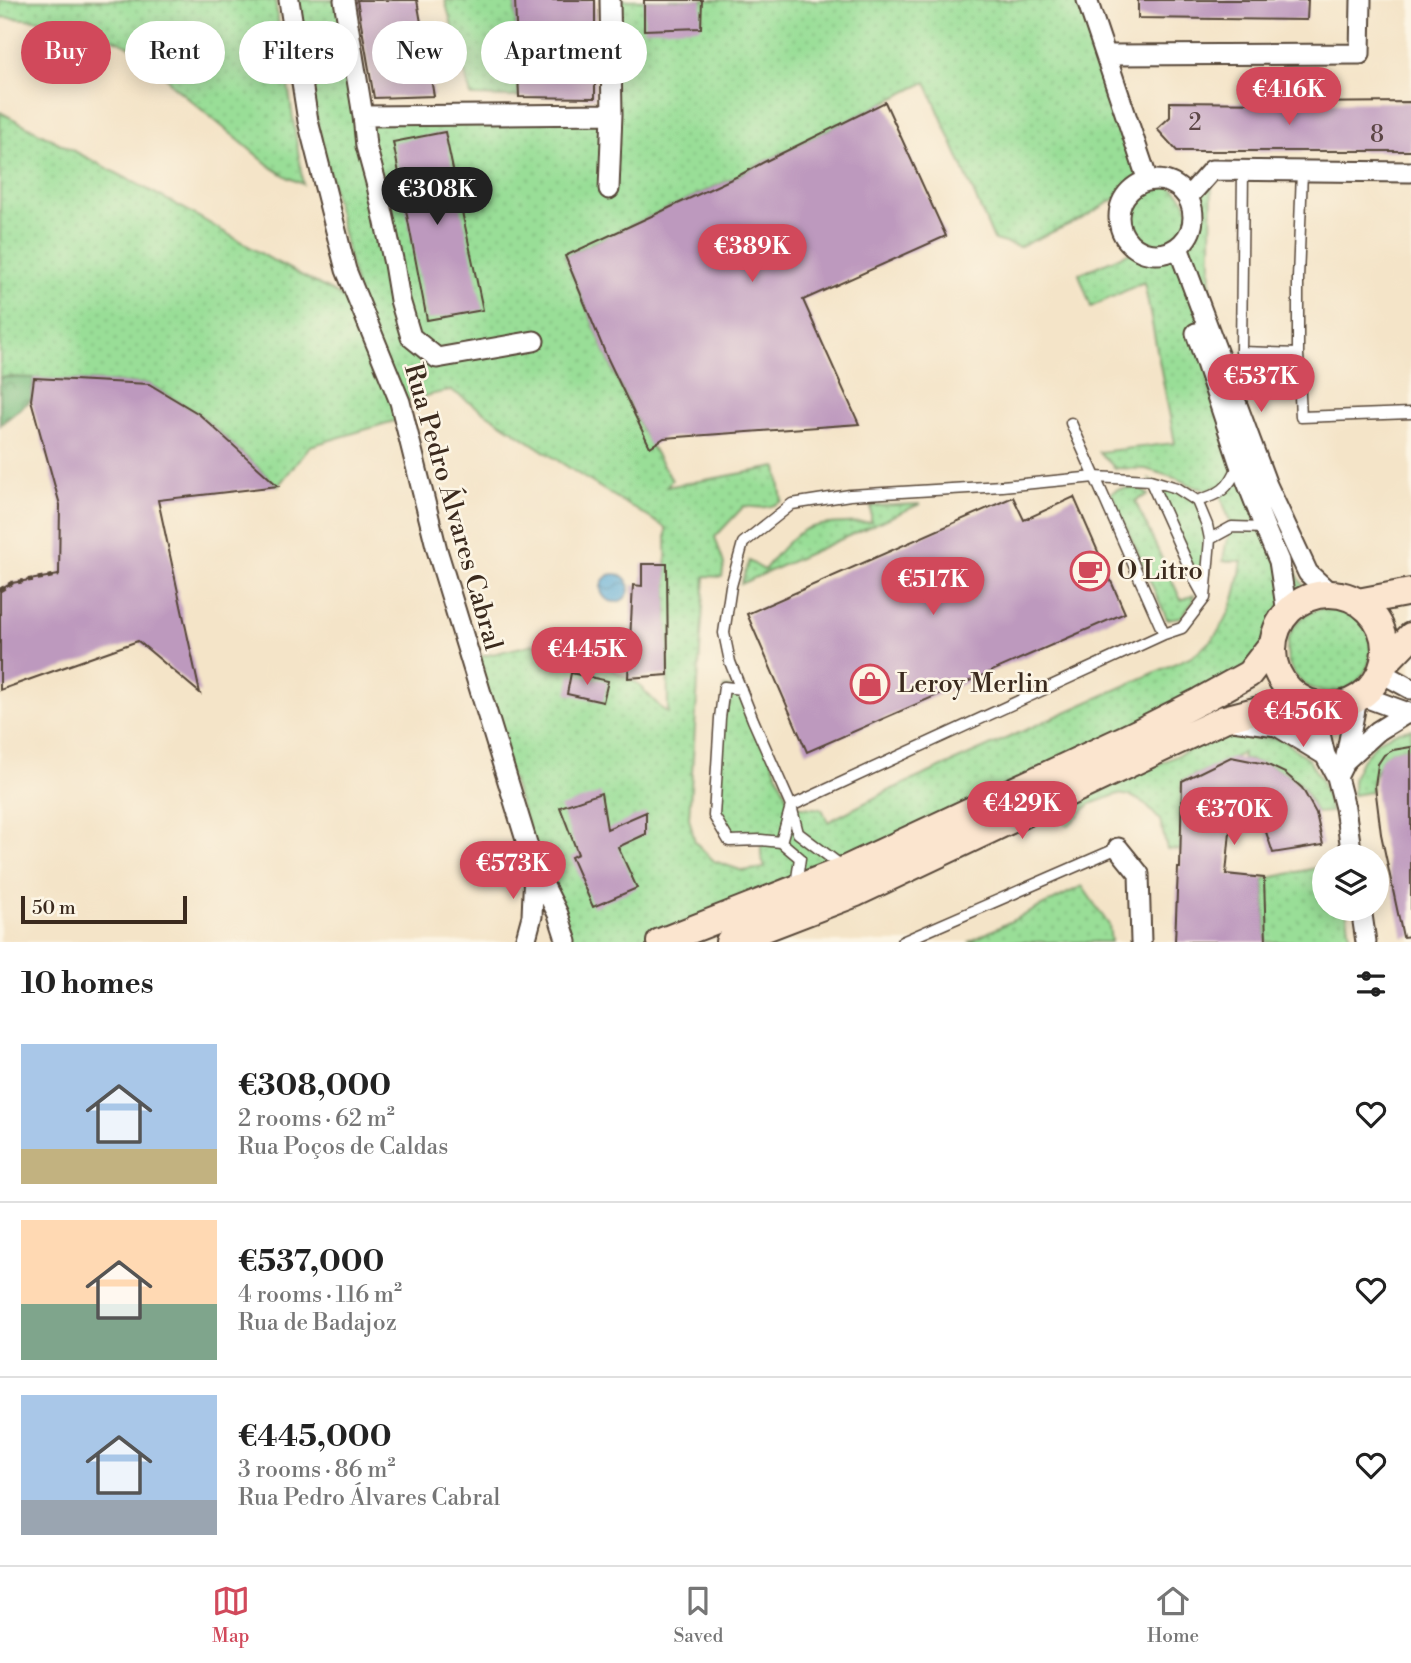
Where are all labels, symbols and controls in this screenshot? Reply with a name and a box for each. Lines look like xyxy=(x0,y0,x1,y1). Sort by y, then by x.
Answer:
chip: Buy xyxy=(21,21,111,84)
chip: Rent xyxy=(125,21,225,84)
chip: Filters xyxy=(239,21,358,84)
chip: New xyxy=(372,21,467,84)
chip: Apartment xyxy=(481,21,647,84)
pin: €416K xyxy=(1240,68,1338,127)
text: €416K xyxy=(1252,76,1326,104)
house number: 2 xyxy=(1188,109,1202,137)
house number: 8 xyxy=(1370,121,1384,149)
pin: €308K xyxy=(388,168,486,227)
text: €308K xyxy=(398,176,476,204)
pin: €389K xyxy=(703,224,801,284)
text: €389K xyxy=(714,233,790,261)
pin: €537K xyxy=(1212,354,1310,414)
street label: Rua Pedro Álvares Cabral xyxy=(397,359,511,654)
text: €537K xyxy=(1224,363,1298,391)
cafe icon: O Litro xyxy=(1069,550,1111,592)
place label: O Litro xyxy=(1117,555,1203,587)
pin: €517K xyxy=(884,558,982,617)
text: €517K xyxy=(897,566,969,594)
pin: €445K xyxy=(538,628,636,687)
text: €445K xyxy=(547,636,627,664)
shop icon: Leroy Merlin xyxy=(849,663,891,705)
place label: Leroy Merlin xyxy=(897,668,1049,700)
pin: €456K xyxy=(1254,690,1352,749)
text: €456K xyxy=(1264,698,1342,726)
pin: €429K xyxy=(973,782,1071,841)
pin: €370K xyxy=(1185,788,1283,847)
text: €429K xyxy=(983,790,1061,818)
text: €370K xyxy=(1196,796,1272,824)
pin: €573K xyxy=(464,842,562,901)
map controls xyxy=(1312,844,1389,921)
button: layers xyxy=(1312,844,1389,921)
text: €573K xyxy=(476,850,550,878)
scale bar xyxy=(21,893,187,925)
text: 50 m xyxy=(32,896,76,920)
text: 10 homes xyxy=(21,965,154,1003)
icon: filters xyxy=(1352,965,1390,1003)
text: €308,000 xyxy=(238,1067,391,1105)
icon: home xyxy=(77,1072,161,1156)
icon: heart xyxy=(1352,1095,1390,1133)
text: 2 rooms · 62 m² xyxy=(238,1105,395,1133)
text: Rua Poços de Caldas xyxy=(238,1133,448,1161)
text: €537,000 xyxy=(238,1243,384,1281)
icon: home xyxy=(77,1248,161,1332)
icon: heart xyxy=(1352,1271,1390,1309)
text: 4 rooms · 116 m² xyxy=(238,1281,402,1309)
text: Rua de Badajoz xyxy=(238,1309,397,1337)
text: €445,000 xyxy=(238,1418,391,1456)
icon: home xyxy=(77,1423,161,1507)
icon: heart xyxy=(1352,1446,1390,1484)
text: 3 rooms · 86 m² xyxy=(238,1456,395,1484)
text: Rua Pedro Álvares Cabral xyxy=(238,1484,500,1512)
tab: Map xyxy=(212,1582,250,1648)
tab: Saved xyxy=(673,1582,723,1648)
tab: Home xyxy=(1147,1582,1199,1648)

